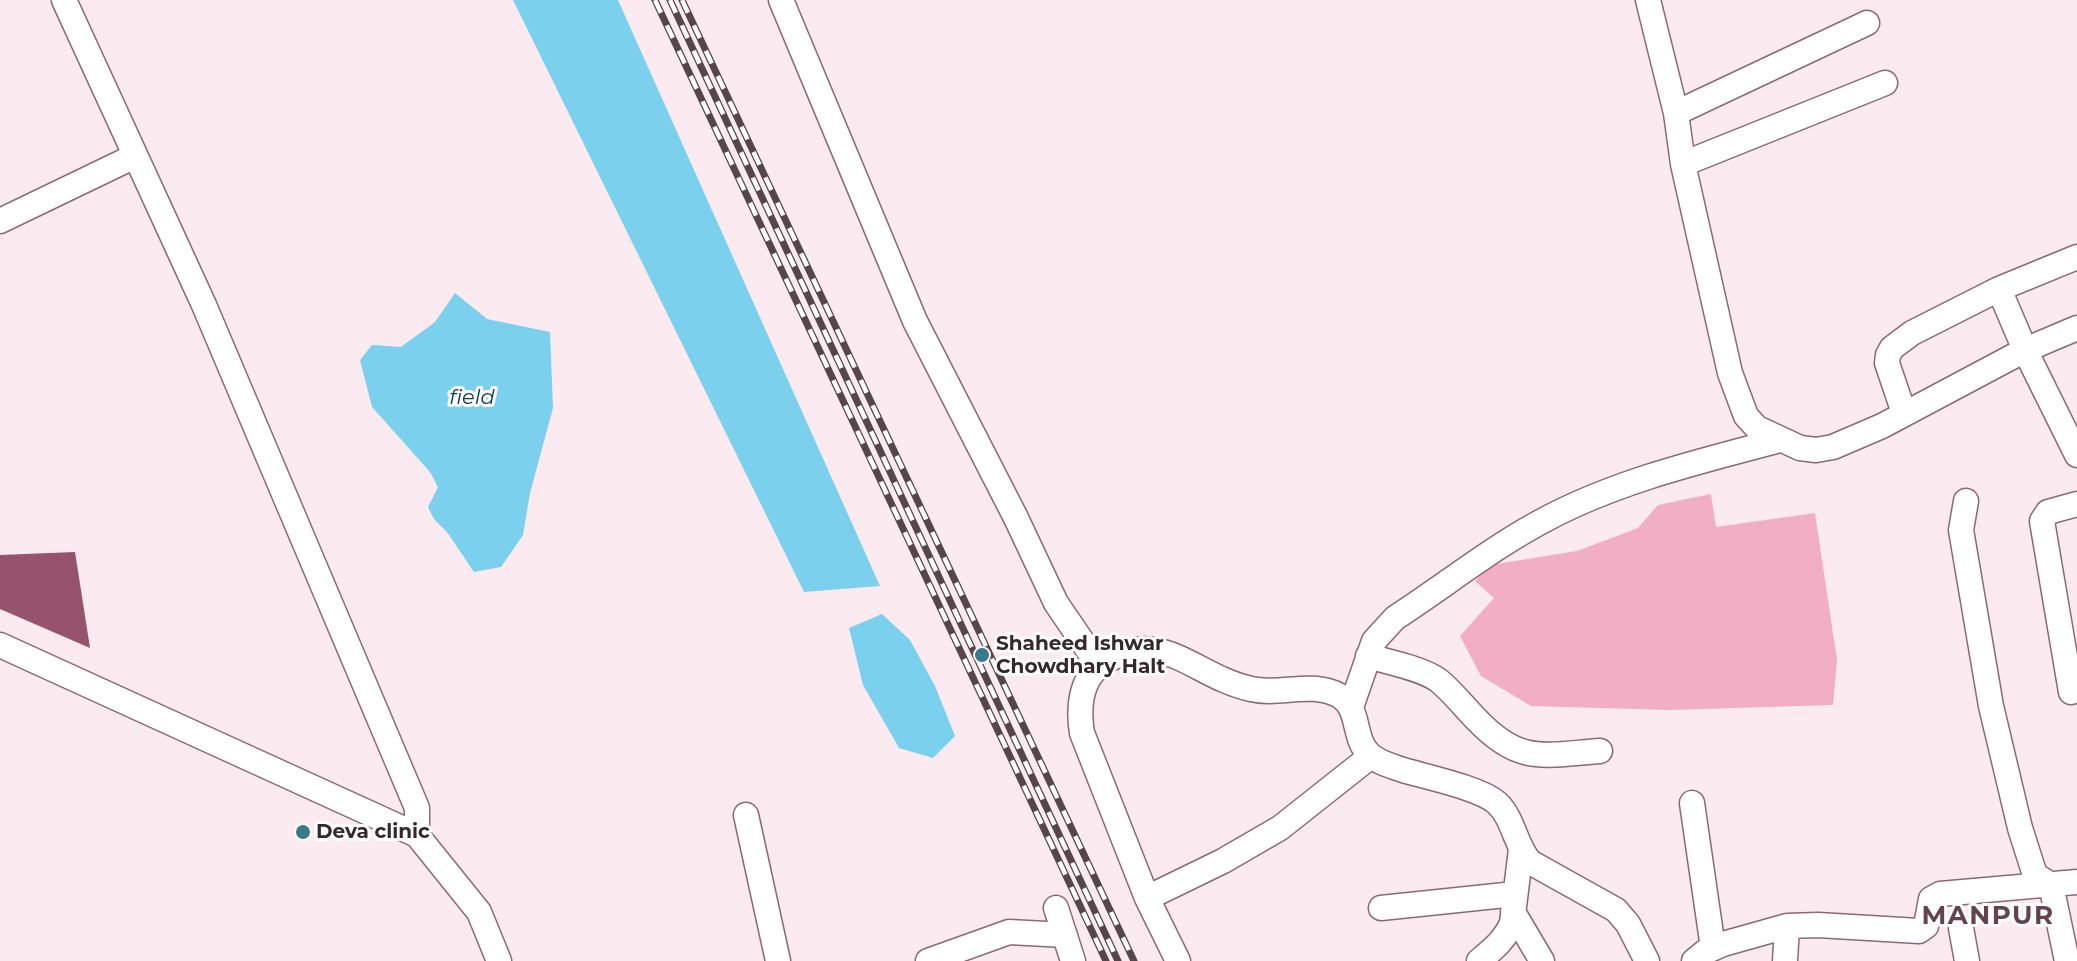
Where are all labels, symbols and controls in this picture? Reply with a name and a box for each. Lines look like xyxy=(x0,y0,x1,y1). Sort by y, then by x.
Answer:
water label: field xyxy=(449,385,495,411)
place label: Shaheed Ishwar Chowdhary Halt xyxy=(996,632,1165,679)
marker: Shaheed Ishwar Chowdhary Halt xyxy=(973,646,991,664)
place label: Deva clinic xyxy=(316,820,430,844)
marker: Deva clinic xyxy=(294,823,312,841)
district label: MANPUR xyxy=(1921,900,2055,932)

